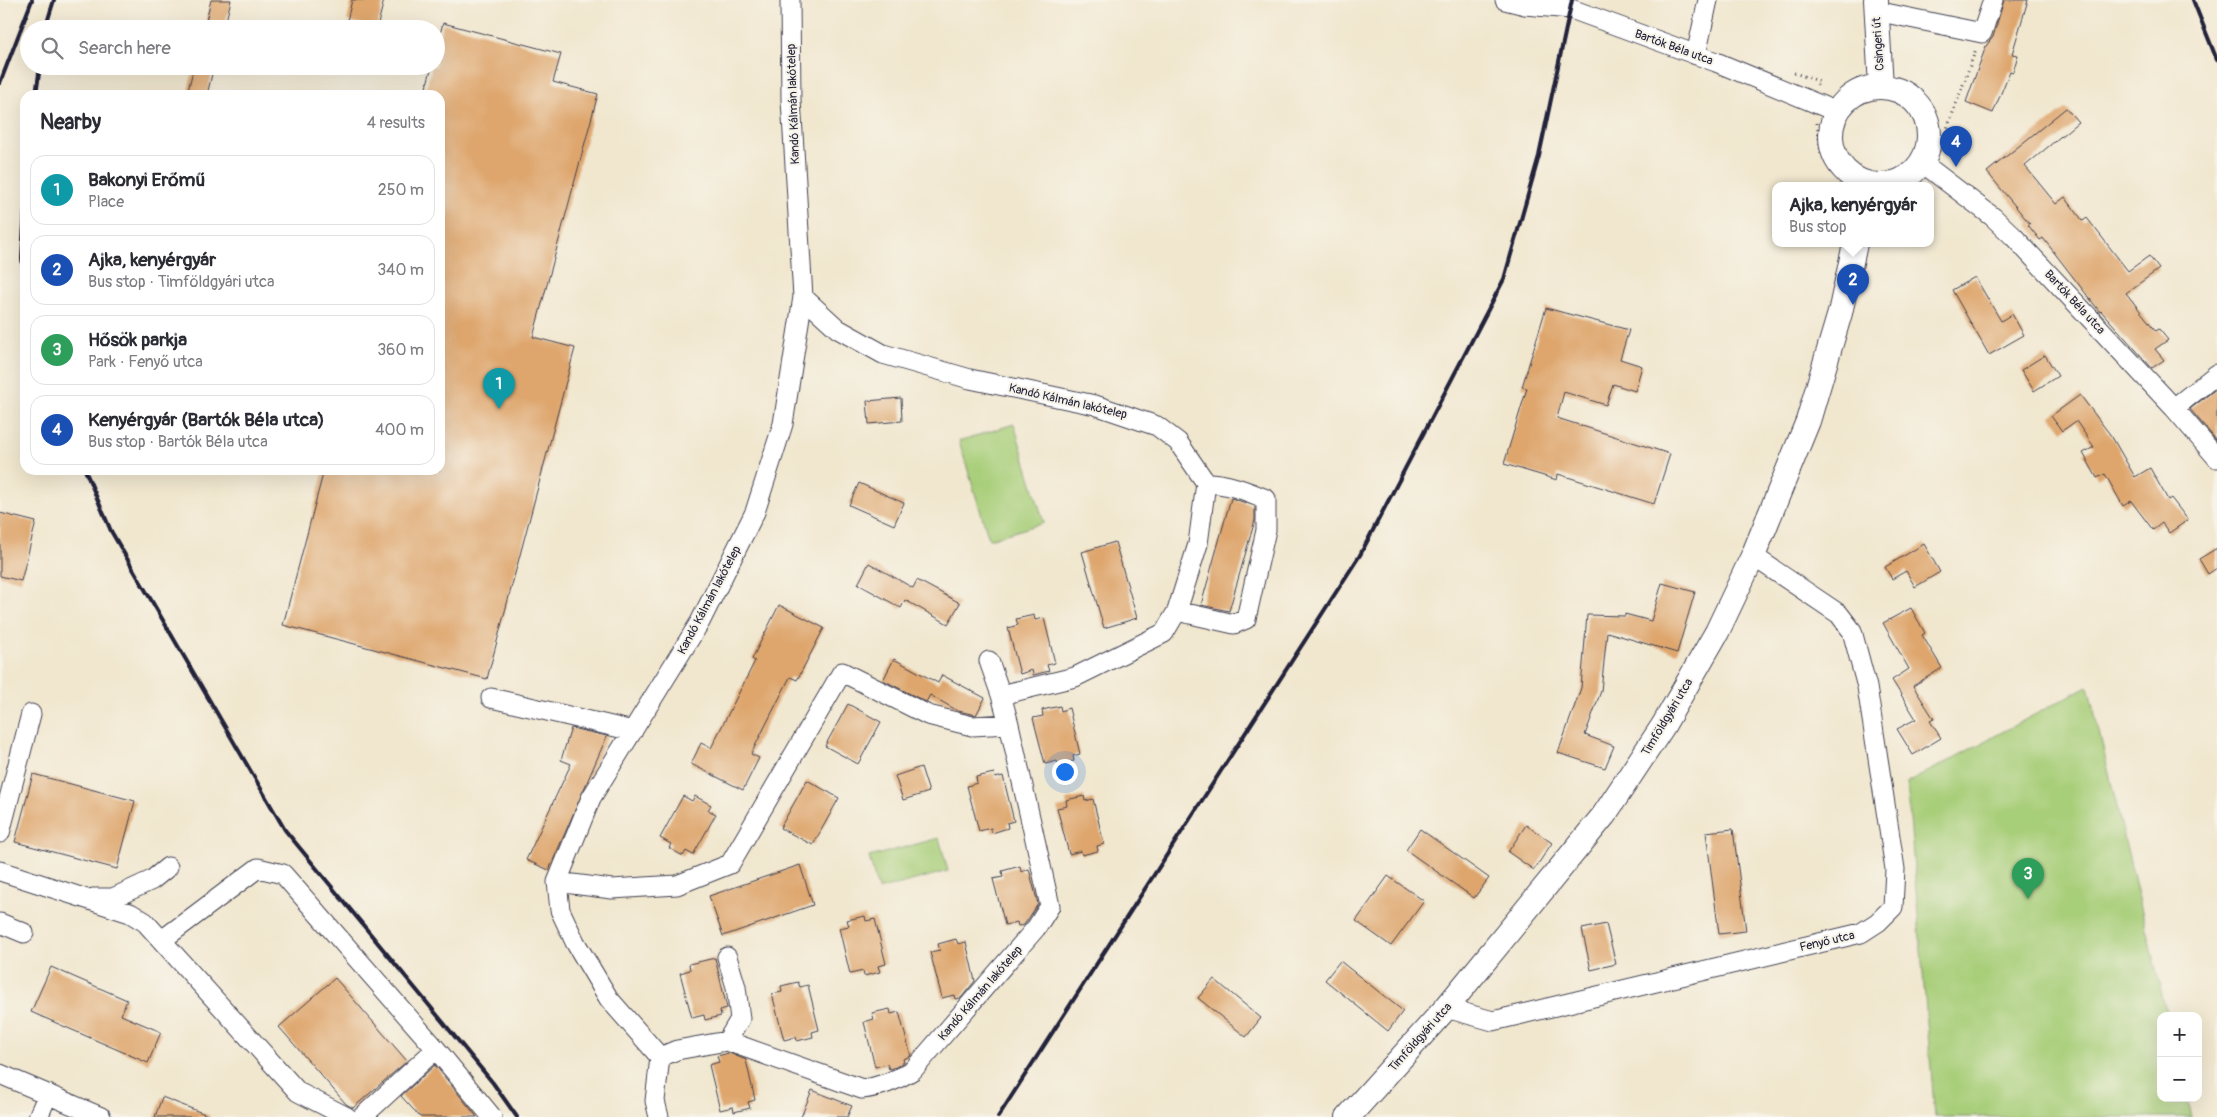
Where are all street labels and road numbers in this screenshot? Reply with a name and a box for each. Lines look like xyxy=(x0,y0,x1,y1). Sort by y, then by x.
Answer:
street label: Csingeri út xyxy=(1869,17,1888,71)
street label: Bartók Béla utca xyxy=(1633,26,1716,69)
street label: Kandó Kálmán lakótelep xyxy=(784,43,803,165)
street label: Bartók Béla utca xyxy=(2041,267,2109,338)
street label: Kandó Kálmán lakótelep xyxy=(1007,381,1129,422)
street label: Kandó Kálmán lakótelep xyxy=(674,543,745,657)
street label: Timföldgyári utca xyxy=(1638,675,1697,759)
street label: Fenyő utca xyxy=(1798,928,1856,955)
street label: Kandó Kálmán lakótelep xyxy=(935,943,1026,1044)
street label: Timföldgyári utca xyxy=(1385,999,1456,1075)

